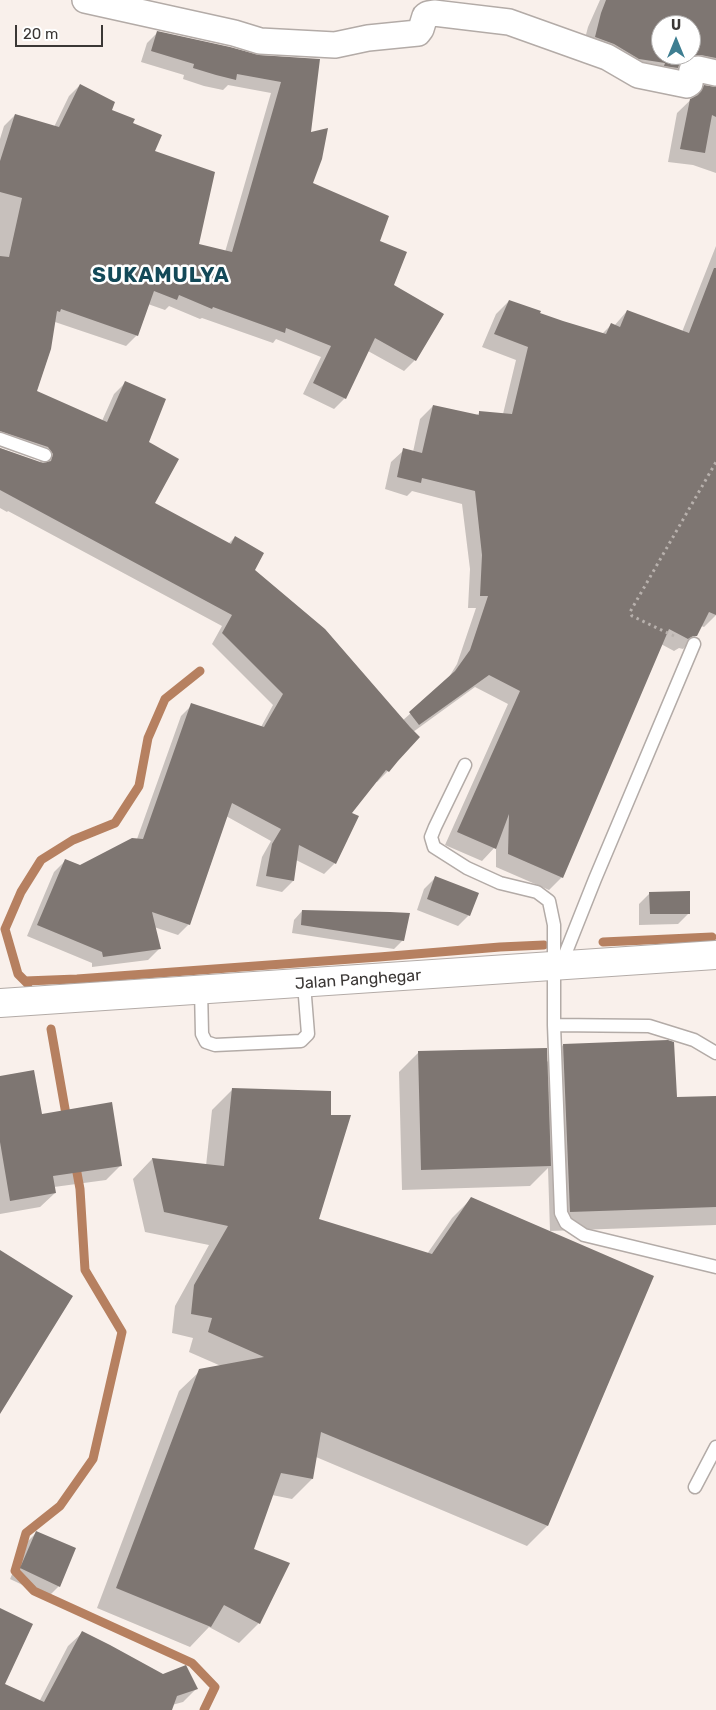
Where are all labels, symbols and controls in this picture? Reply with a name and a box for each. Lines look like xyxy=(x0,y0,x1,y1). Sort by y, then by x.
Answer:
scale bar xyxy=(18,15,105,47)
north arrow xyxy=(651,15,701,65)
text: U xyxy=(671,17,681,34)
text: 20 m xyxy=(23,25,58,43)
district label: SUKAMULYA xyxy=(91,263,231,289)
street label: Jalan Panghegar xyxy=(294,966,422,994)

